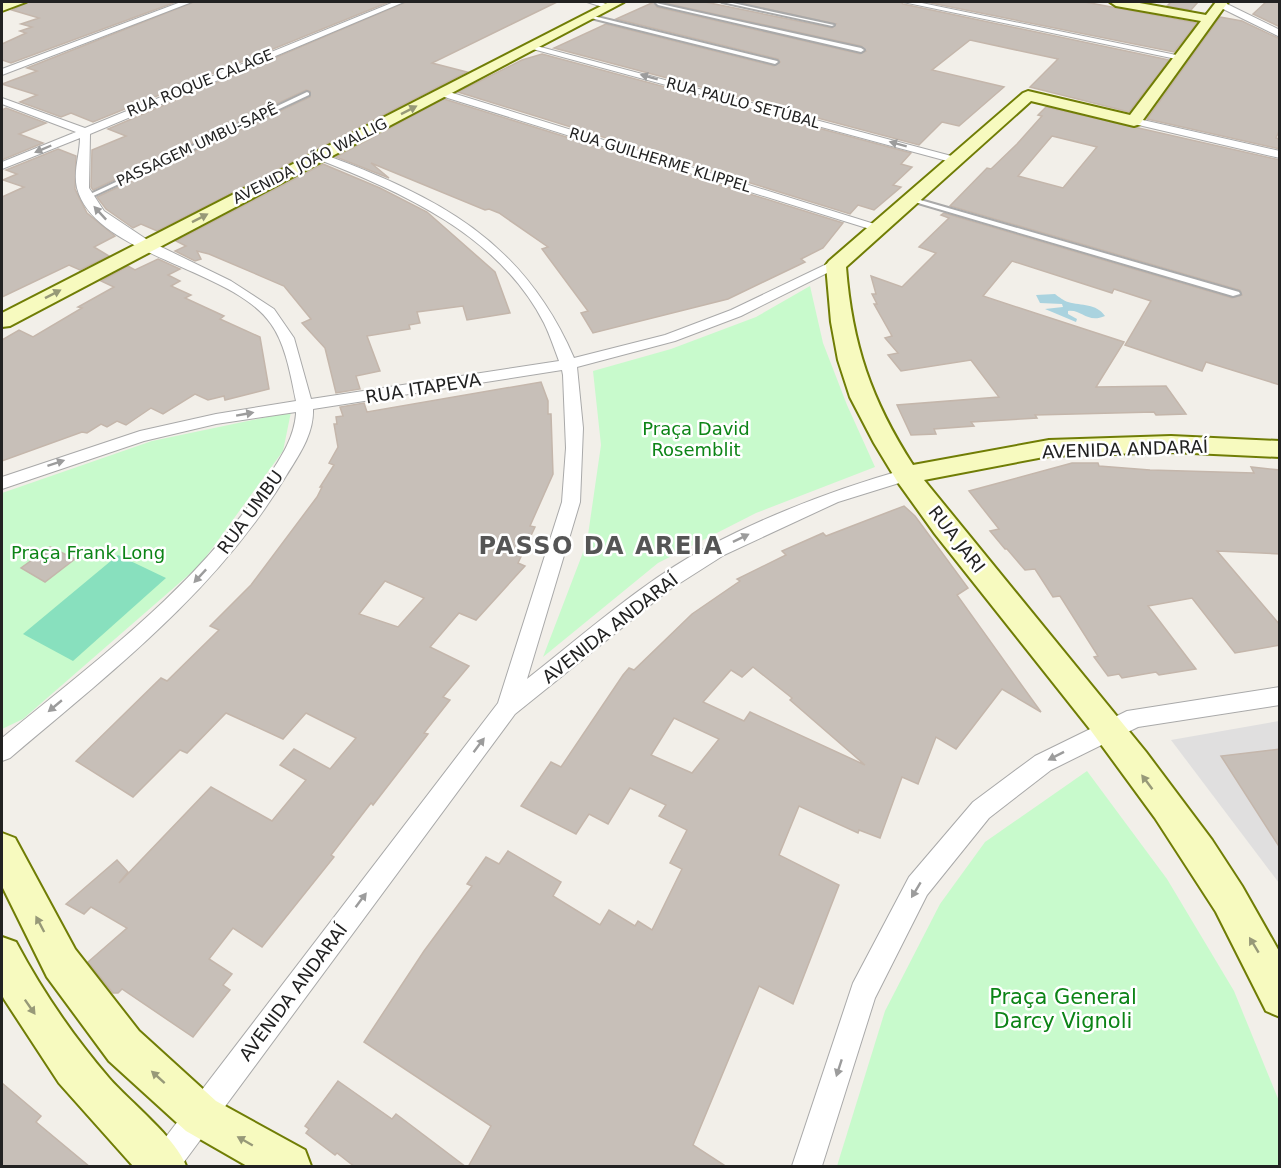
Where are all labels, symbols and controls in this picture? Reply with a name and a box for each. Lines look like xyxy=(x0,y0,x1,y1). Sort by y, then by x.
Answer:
street label: RUA ROQUE CALAGE xyxy=(124,45,276,121)
one-way arrow xyxy=(640,72,658,81)
street label: RUA PAULO SETÚBAL xyxy=(664,73,823,132)
street label: PASSAGEM UMBU-SAPÊ xyxy=(113,99,280,190)
one-way arrow xyxy=(400,106,417,115)
street label: AVENIDA JOÃO WALLIG xyxy=(229,113,390,208)
street label: RUA GUILHERME KLIPPEL xyxy=(567,124,753,196)
one-way arrow xyxy=(889,139,907,149)
one-way arrow xyxy=(34,145,52,154)
one-way arrow xyxy=(94,206,107,221)
one-way arrow xyxy=(192,213,209,223)
one-way arrow xyxy=(45,289,62,299)
street label: RUA ITAPEVA xyxy=(364,368,483,407)
one-way arrow xyxy=(236,409,255,418)
park label: Praça David Rosemblit xyxy=(642,418,750,460)
street label: AVENIDA ANDARAÍ xyxy=(1042,436,1208,462)
one-way arrow xyxy=(48,458,66,467)
street label: RUA UMBU xyxy=(213,466,287,558)
street label: RUA JARI xyxy=(924,501,990,577)
district label: PASSO DA AREIA xyxy=(478,532,724,560)
one-way arrow xyxy=(732,534,750,544)
park label: Praça Frank Long xyxy=(11,542,165,563)
one-way arrow xyxy=(194,568,207,583)
street label: AVENIDA ANDARAÍ xyxy=(538,569,682,687)
one-way arrow xyxy=(47,699,62,712)
one-way arrow xyxy=(472,737,484,752)
one-way arrow xyxy=(1047,751,1065,761)
one-way arrow xyxy=(1141,774,1153,790)
one-way arrow xyxy=(911,881,922,898)
one-way arrow xyxy=(355,893,367,909)
one-way arrow xyxy=(35,915,45,932)
street label: AVENIDA ANDARAÍ xyxy=(235,919,351,1065)
one-way arrow xyxy=(1249,936,1259,953)
park label: Praça General Darcy Vignoli xyxy=(989,985,1137,1033)
one-way arrow xyxy=(24,998,36,1014)
one-way arrow xyxy=(834,1059,843,1077)
one-way arrow xyxy=(151,1071,166,1084)
one-way arrow xyxy=(237,1136,253,1147)

